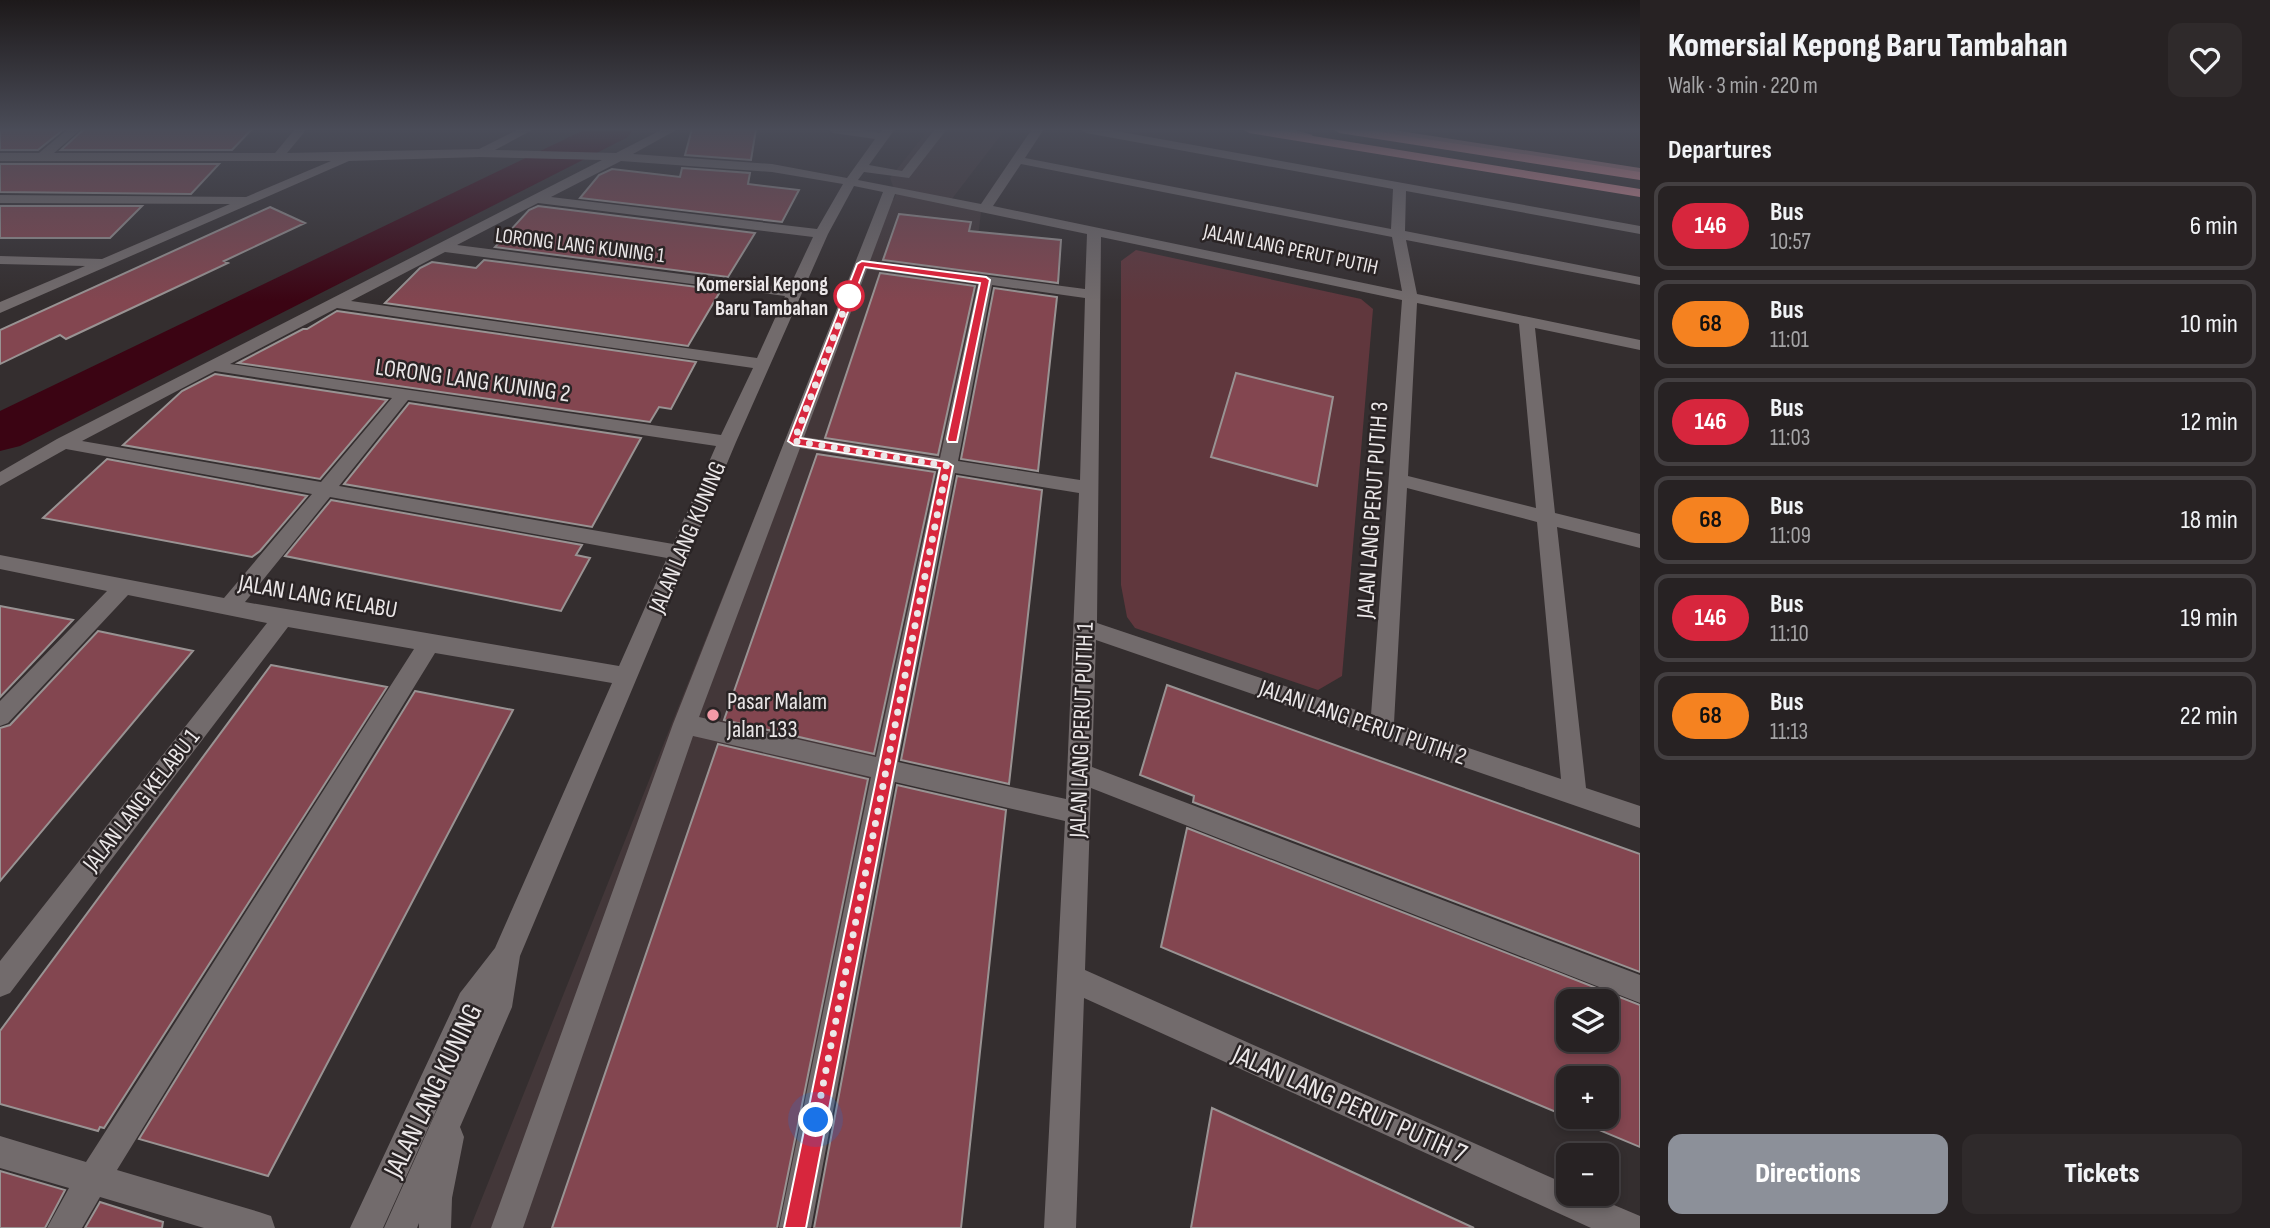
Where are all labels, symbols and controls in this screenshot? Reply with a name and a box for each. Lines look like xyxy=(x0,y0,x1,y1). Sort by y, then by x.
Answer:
button: heart xyxy=(2168,23,2242,97)
text: Komersial Kepong Baru Tambahan xyxy=(1668,26,2068,66)
text: Walk · 3 min · 220 m xyxy=(1668,72,1818,100)
text: Departures xyxy=(1668,135,1772,166)
text: Bus xyxy=(1770,197,1804,228)
text: 146 xyxy=(1694,211,1727,240)
text: 6 min xyxy=(2190,211,2238,242)
street label: JALAN LANG PERUT PUTIH xyxy=(1200,219,1380,280)
street label: LORONG LANG KUNING 1 xyxy=(494,223,667,268)
text: 10:57 xyxy=(1770,228,1811,256)
place label: Komersial Kepong Baru Tambahan xyxy=(696,272,828,321)
marker: Komersial Kepong Baru Tambahan xyxy=(834,281,864,311)
text: Bus xyxy=(1770,295,1804,326)
text: 68 xyxy=(1699,309,1722,338)
text: 10 min xyxy=(2181,309,2238,340)
text: 11:01 xyxy=(1770,326,1809,354)
street label: LORONG LANG KUNING 2 xyxy=(374,352,572,409)
text: Bus xyxy=(1770,393,1804,424)
street label: JALAN LANG PERUT PUTIH 3 xyxy=(1350,401,1395,620)
text: 146 xyxy=(1694,407,1727,436)
text: 12 min xyxy=(2181,407,2238,438)
text: 11:03 xyxy=(1770,424,1810,452)
street label: JALAN LANG KUNING xyxy=(642,457,733,618)
text: Bus xyxy=(1770,491,1804,522)
text: 68 xyxy=(1699,505,1722,534)
text: 18 min xyxy=(2181,505,2238,536)
text: 11:09 xyxy=(1770,522,1811,550)
street label: JALAN LANG KELABU xyxy=(235,568,400,625)
text: Bus xyxy=(1770,589,1804,620)
text: 146 xyxy=(1694,603,1727,632)
text: 19 min xyxy=(2181,603,2238,634)
text: 11:10 xyxy=(1770,620,1809,648)
street label: JALAN LANG PERUT PUTIH 1 xyxy=(1063,621,1100,839)
street label: JALAN LANG PERUT PUTIH 2 xyxy=(1255,673,1470,772)
place label: Pasar Malam Jalan 133 xyxy=(726,687,827,744)
text: Bus xyxy=(1770,687,1804,718)
text: 68 xyxy=(1699,701,1722,730)
text: 22 min xyxy=(2180,701,2238,732)
marker: Pasar Malam Jalan 133 xyxy=(705,707,721,723)
text: 11:13 xyxy=(1770,718,1808,746)
street label: JALAN LANG KELABU 1 xyxy=(76,723,206,878)
map controls xyxy=(1556,989,1619,1206)
button: layers xyxy=(1556,989,1619,1052)
street label: JALAN LANG KUNING xyxy=(377,998,490,1184)
street label: JALAN LANG PERUT PUTIH 7 xyxy=(1226,1037,1472,1171)
button: + xyxy=(1556,1066,1619,1129)
your location xyxy=(798,1102,833,1137)
button: Directions xyxy=(1668,1134,1948,1214)
button: Tickets xyxy=(1962,1134,2242,1214)
button: − xyxy=(1556,1143,1619,1206)

